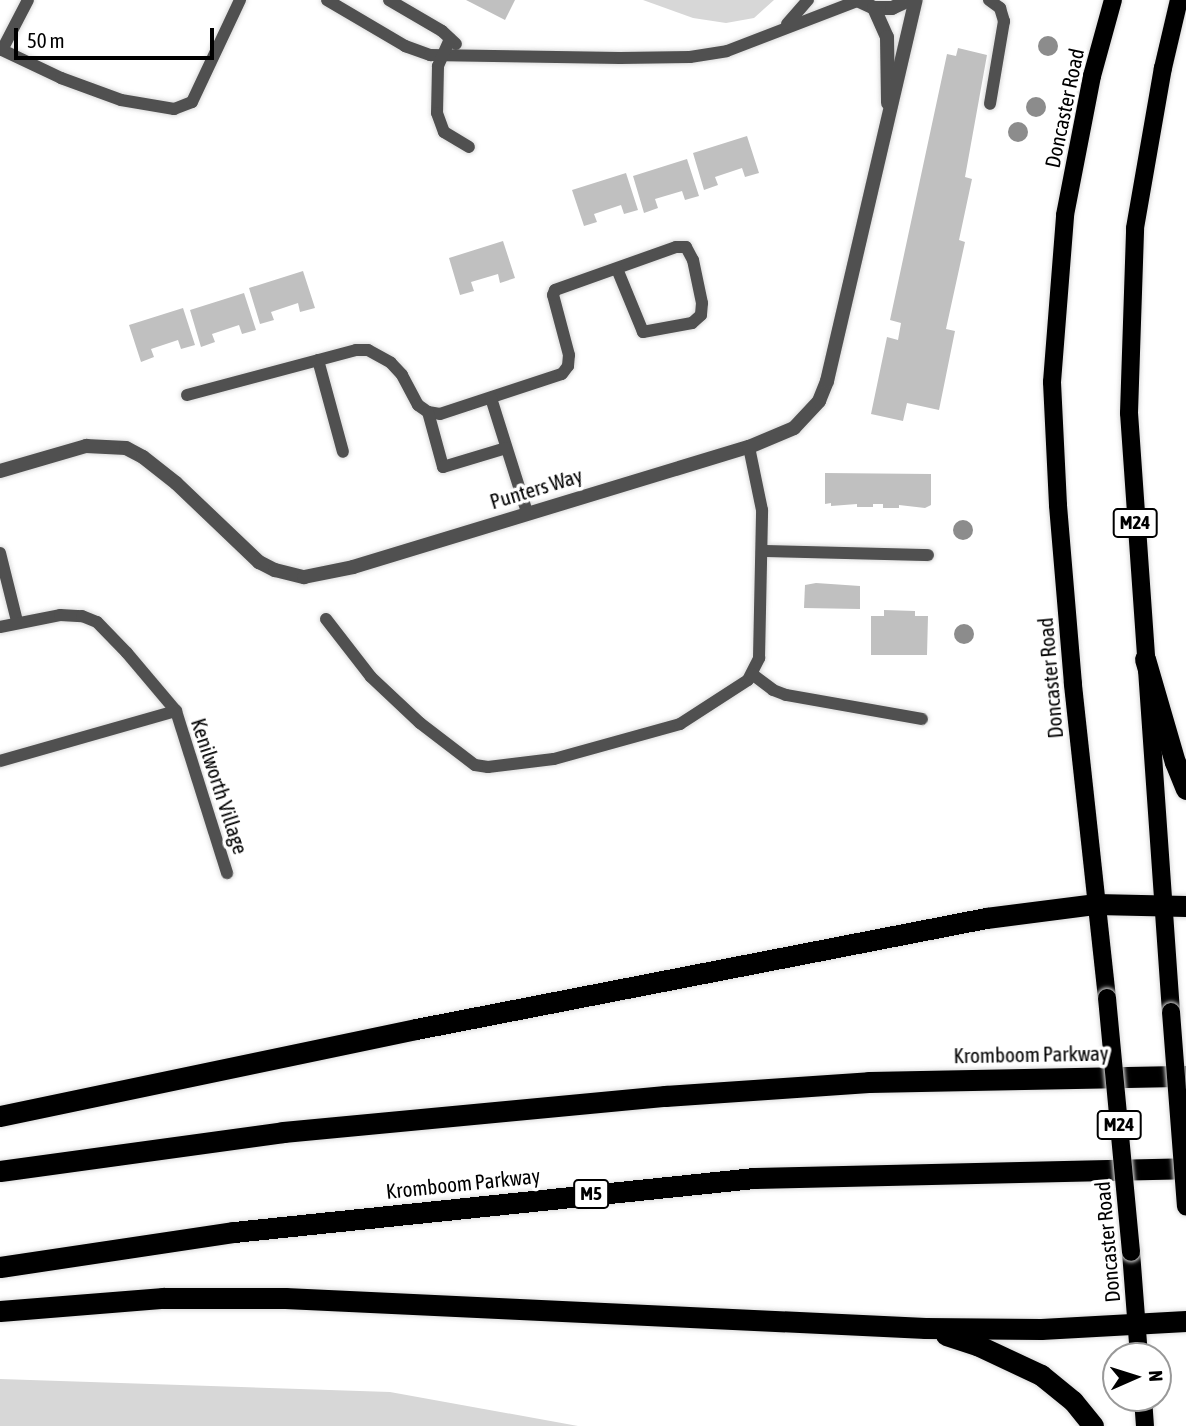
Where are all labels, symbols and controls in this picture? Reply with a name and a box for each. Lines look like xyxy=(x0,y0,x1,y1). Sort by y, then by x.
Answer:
scale bar xyxy=(18,14,217,58)
text: 50 m xyxy=(27,28,65,52)
street label: Doncaster Road xyxy=(1039,46,1089,170)
street label: Punters Way xyxy=(487,462,585,514)
road number: M24 xyxy=(1112,508,1158,538)
street label: Doncaster Road xyxy=(1032,616,1068,740)
street label: Kenilworth Village xyxy=(186,715,254,857)
street label: Kromboom Parkway xyxy=(953,1040,1109,1068)
road number: M24 xyxy=(1096,1110,1142,1140)
street label: Kromboom Parkway xyxy=(385,1162,541,1204)
road number: M5 xyxy=(572,1178,610,1210)
street label: Doncaster Road xyxy=(1089,1180,1125,1304)
north arrow xyxy=(1102,1342,1172,1412)
text: N xyxy=(1145,1370,1167,1382)

